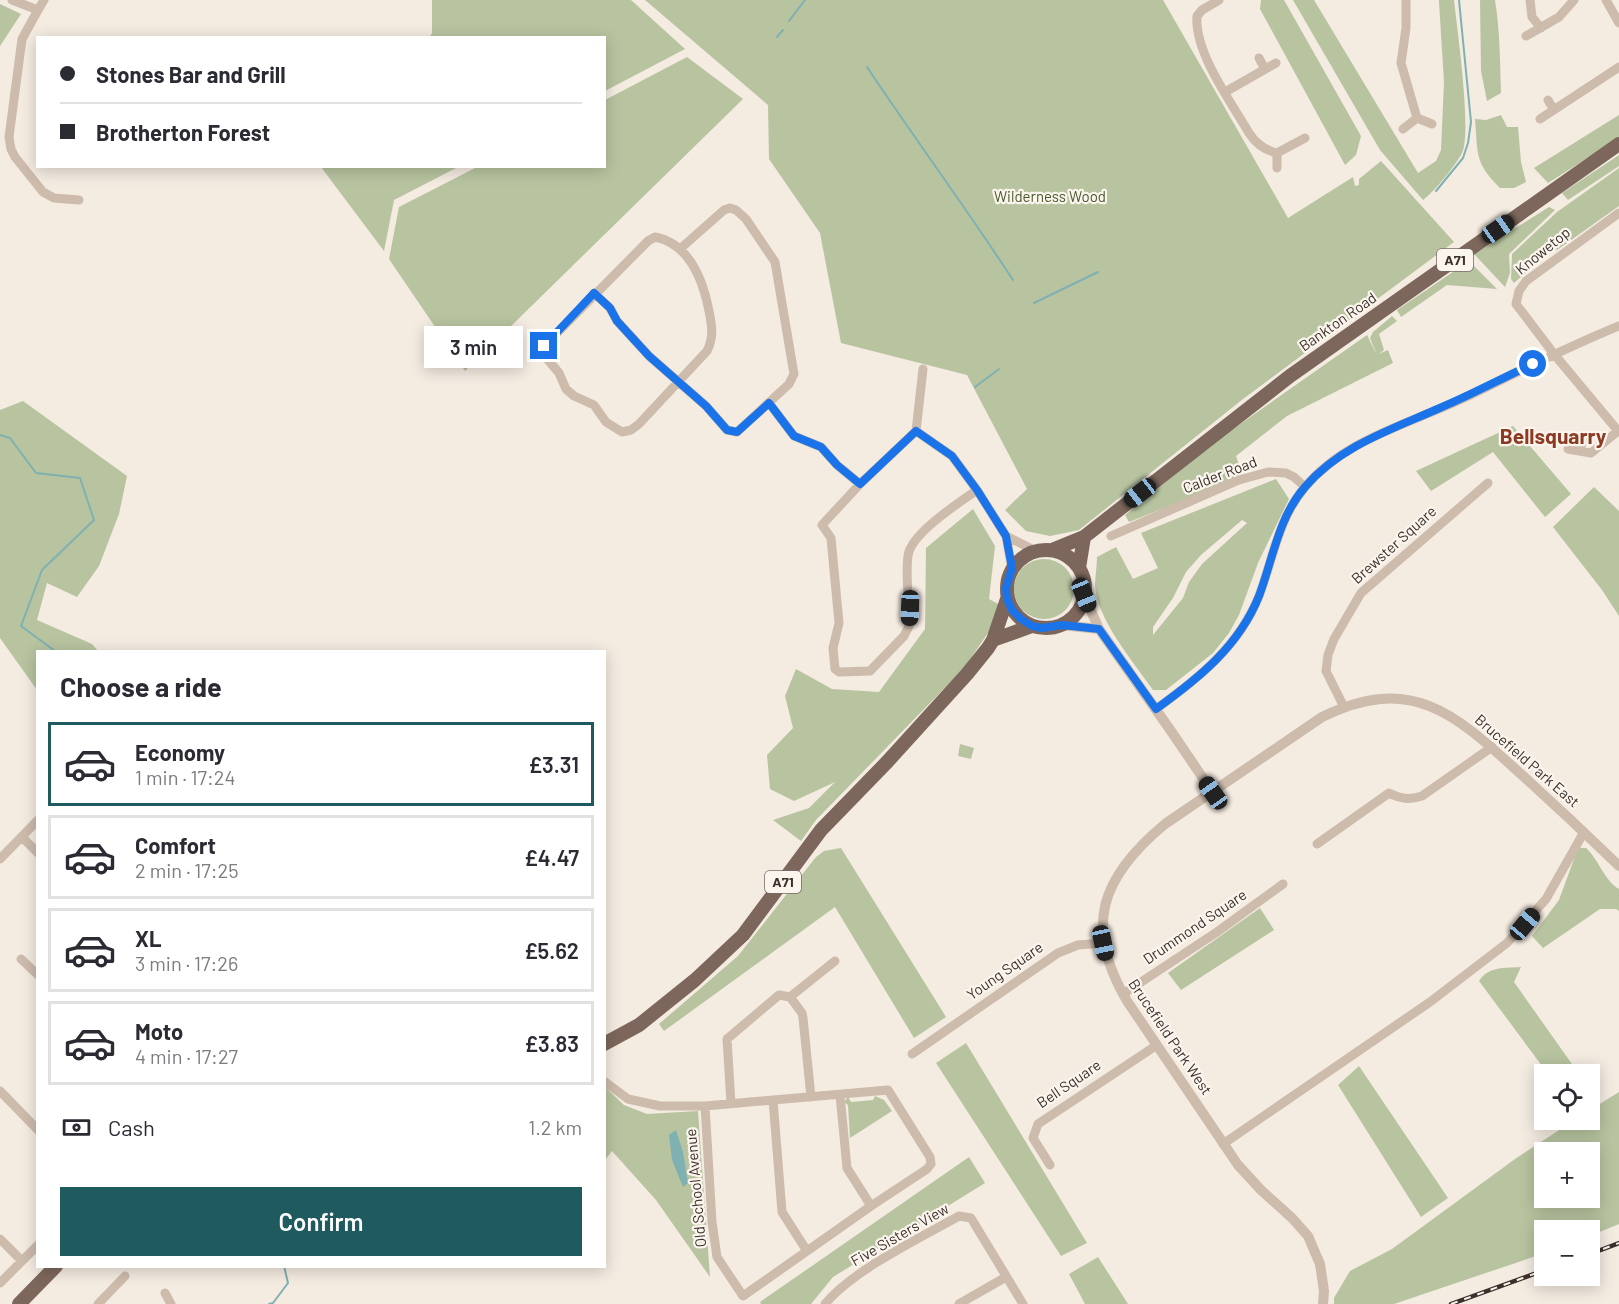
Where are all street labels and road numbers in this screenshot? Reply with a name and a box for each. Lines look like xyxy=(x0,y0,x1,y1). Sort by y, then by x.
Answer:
street label: Knowetop xyxy=(1511,223,1573,278)
road number: A71 xyxy=(1437,249,1473,271)
street label: Bankton Road xyxy=(1295,288,1380,354)
street label: Calder Road xyxy=(1180,452,1259,496)
street label: Brewster Square xyxy=(1347,501,1439,587)
street label: Brucefield Park East xyxy=(1472,710,1584,810)
road number: A71 xyxy=(765,871,801,893)
street label: Drummond Square xyxy=(1139,885,1250,967)
street label: Young Square xyxy=(963,937,1046,1003)
street label: Brucefield Park West xyxy=(1125,975,1216,1098)
street label: Bell Square xyxy=(1033,1055,1104,1111)
street label: Old School Avenue xyxy=(681,1128,709,1248)
street label: Five Sisters View xyxy=(847,1199,952,1269)

